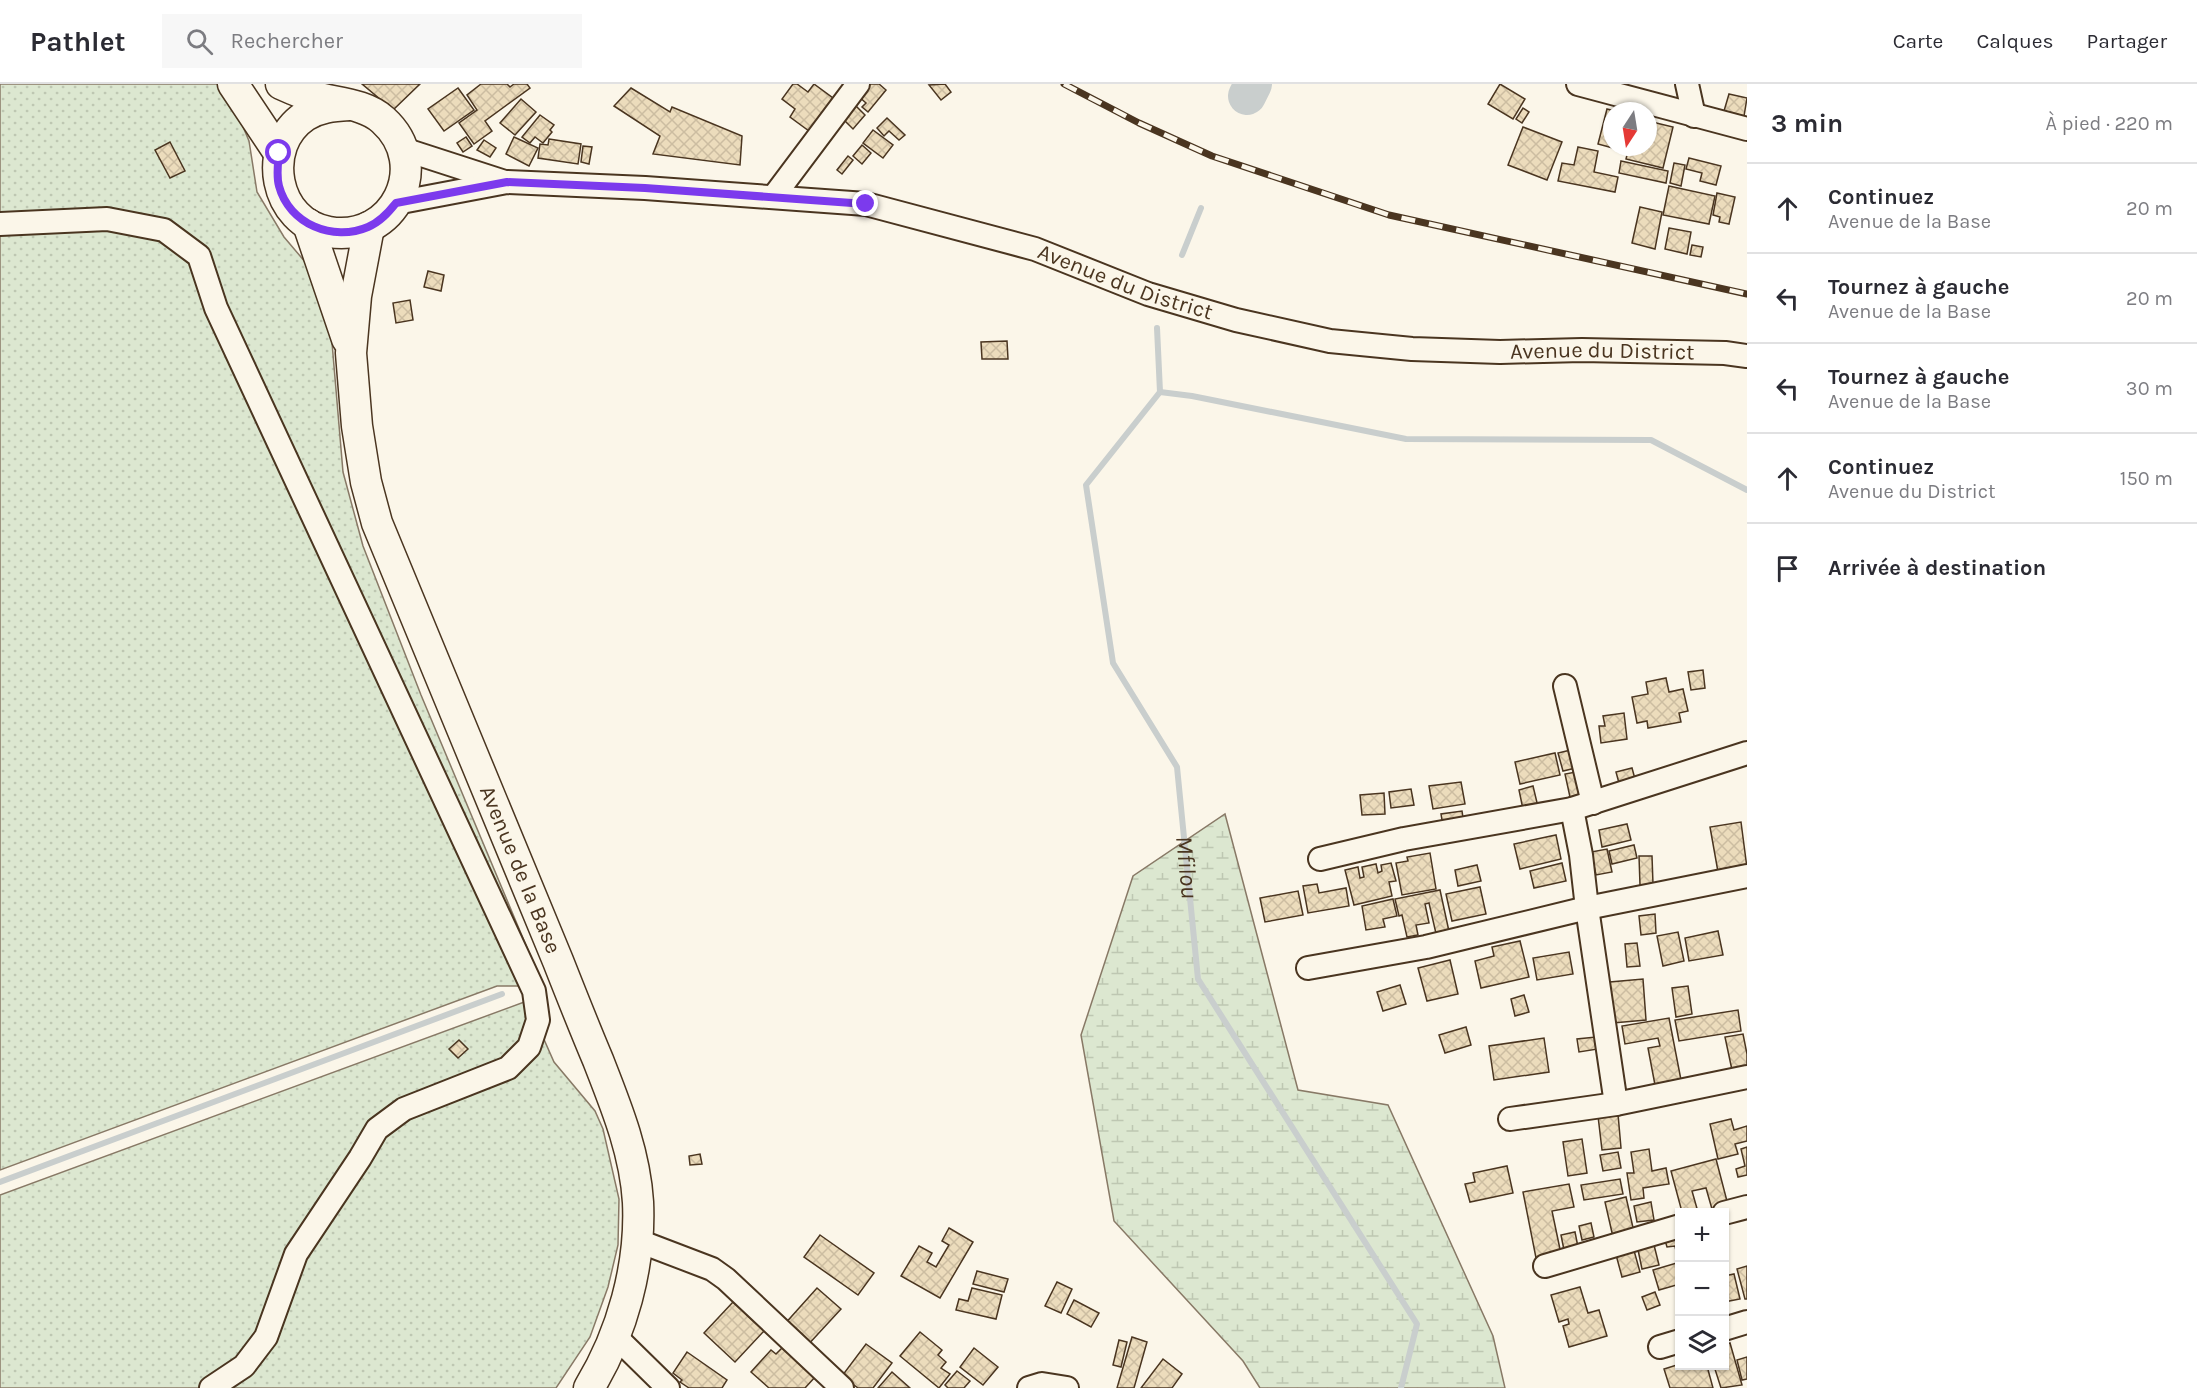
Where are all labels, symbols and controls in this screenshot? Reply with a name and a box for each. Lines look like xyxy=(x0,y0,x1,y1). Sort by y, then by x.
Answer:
search box xyxy=(162,14,582,68)
text: Pathlet xyxy=(30,25,126,58)
icon: search xyxy=(183,25,216,58)
text: Rechercher xyxy=(231,28,343,54)
text: Carte xyxy=(1893,29,1943,53)
text: Calques xyxy=(1976,29,2054,53)
text: Partager xyxy=(2087,29,2167,53)
north arrow xyxy=(1603,102,1657,156)
text: 3 min xyxy=(1771,108,1843,139)
text: À pied · 220 m xyxy=(2045,112,2173,135)
route start xyxy=(265,139,291,165)
text: Continuez xyxy=(1828,184,1934,210)
route end xyxy=(852,190,878,216)
icon: ahead xyxy=(1771,192,1804,225)
text: 20 m xyxy=(2126,197,2173,220)
text: Avenue de la Base xyxy=(1828,210,1991,233)
street label: Avenue du District xyxy=(1034,238,1216,325)
text: Tournez à gauche xyxy=(1828,274,2009,300)
icon: left xyxy=(1771,282,1804,315)
text: 20 m xyxy=(2126,287,2173,310)
text: Avenue de la Base xyxy=(1828,300,1991,323)
street label: Avenue du District xyxy=(1510,337,1695,365)
text: Tournez à gauche xyxy=(1828,364,2009,390)
icon: left xyxy=(1771,372,1804,405)
text: 30 m xyxy=(2126,377,2173,400)
text: Avenue de la Base xyxy=(1828,390,1991,413)
text: Continuez xyxy=(1828,454,1934,480)
icon: ahead xyxy=(1771,462,1804,495)
text: 150 m xyxy=(2120,467,2173,490)
text: Avenue du District xyxy=(1828,480,1996,503)
icon: arrive xyxy=(1771,552,1804,585)
text: Arrivée à destination xyxy=(1828,555,2046,581)
street label: Avenue de la Base xyxy=(474,782,567,958)
water label: Mfilou xyxy=(1170,835,1204,900)
map controls xyxy=(1675,1208,1729,1370)
button: + xyxy=(1675,1208,1729,1262)
button: − xyxy=(1675,1262,1729,1316)
button: layers xyxy=(1675,1316,1729,1370)

